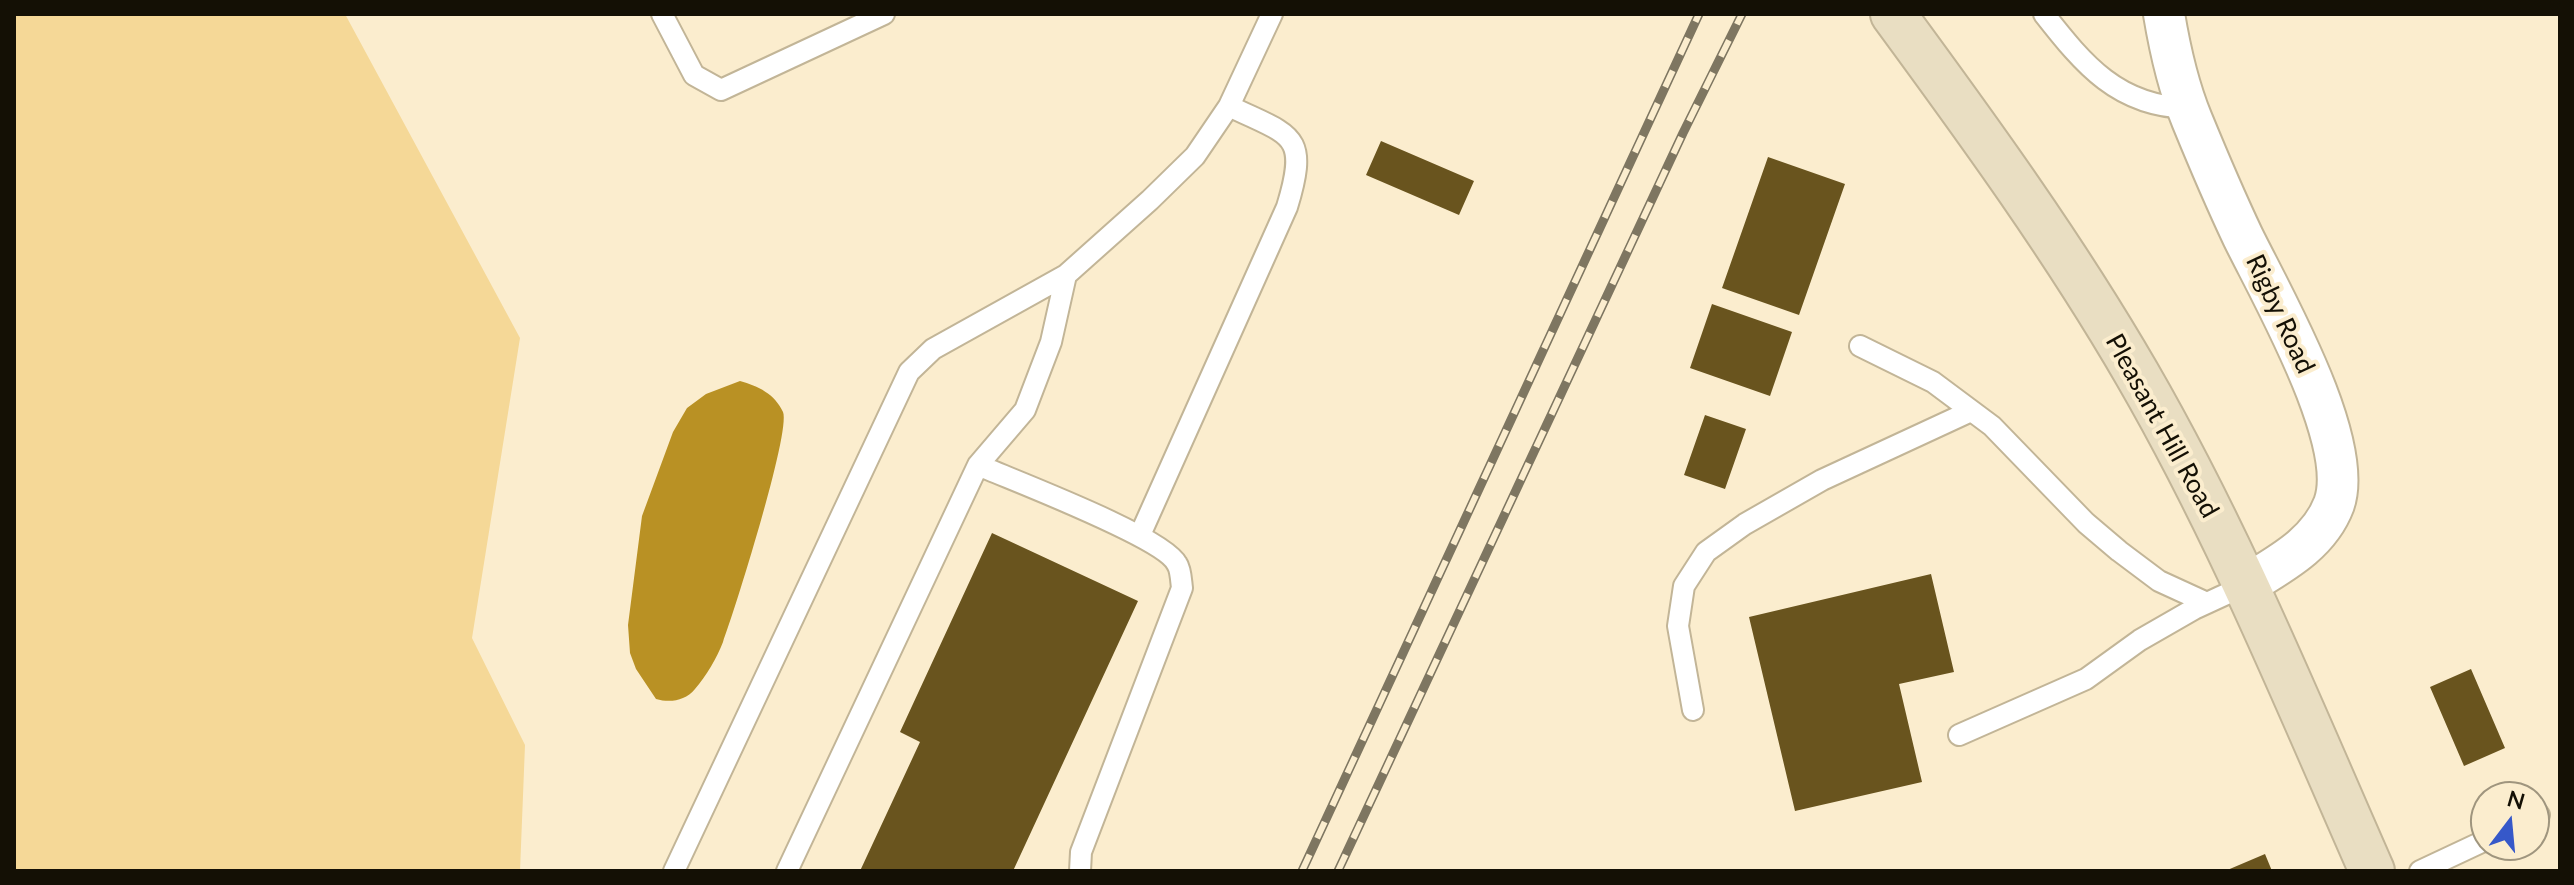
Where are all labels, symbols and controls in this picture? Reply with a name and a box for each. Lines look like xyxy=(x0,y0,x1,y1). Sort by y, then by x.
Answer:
street label: Rigby Road xyxy=(2239,249,2321,379)
street label: Pleasant Hill Road xyxy=(2099,329,2225,523)
north arrow xyxy=(2470,781,2550,861)
text: N xyxy=(2504,784,2528,815)

